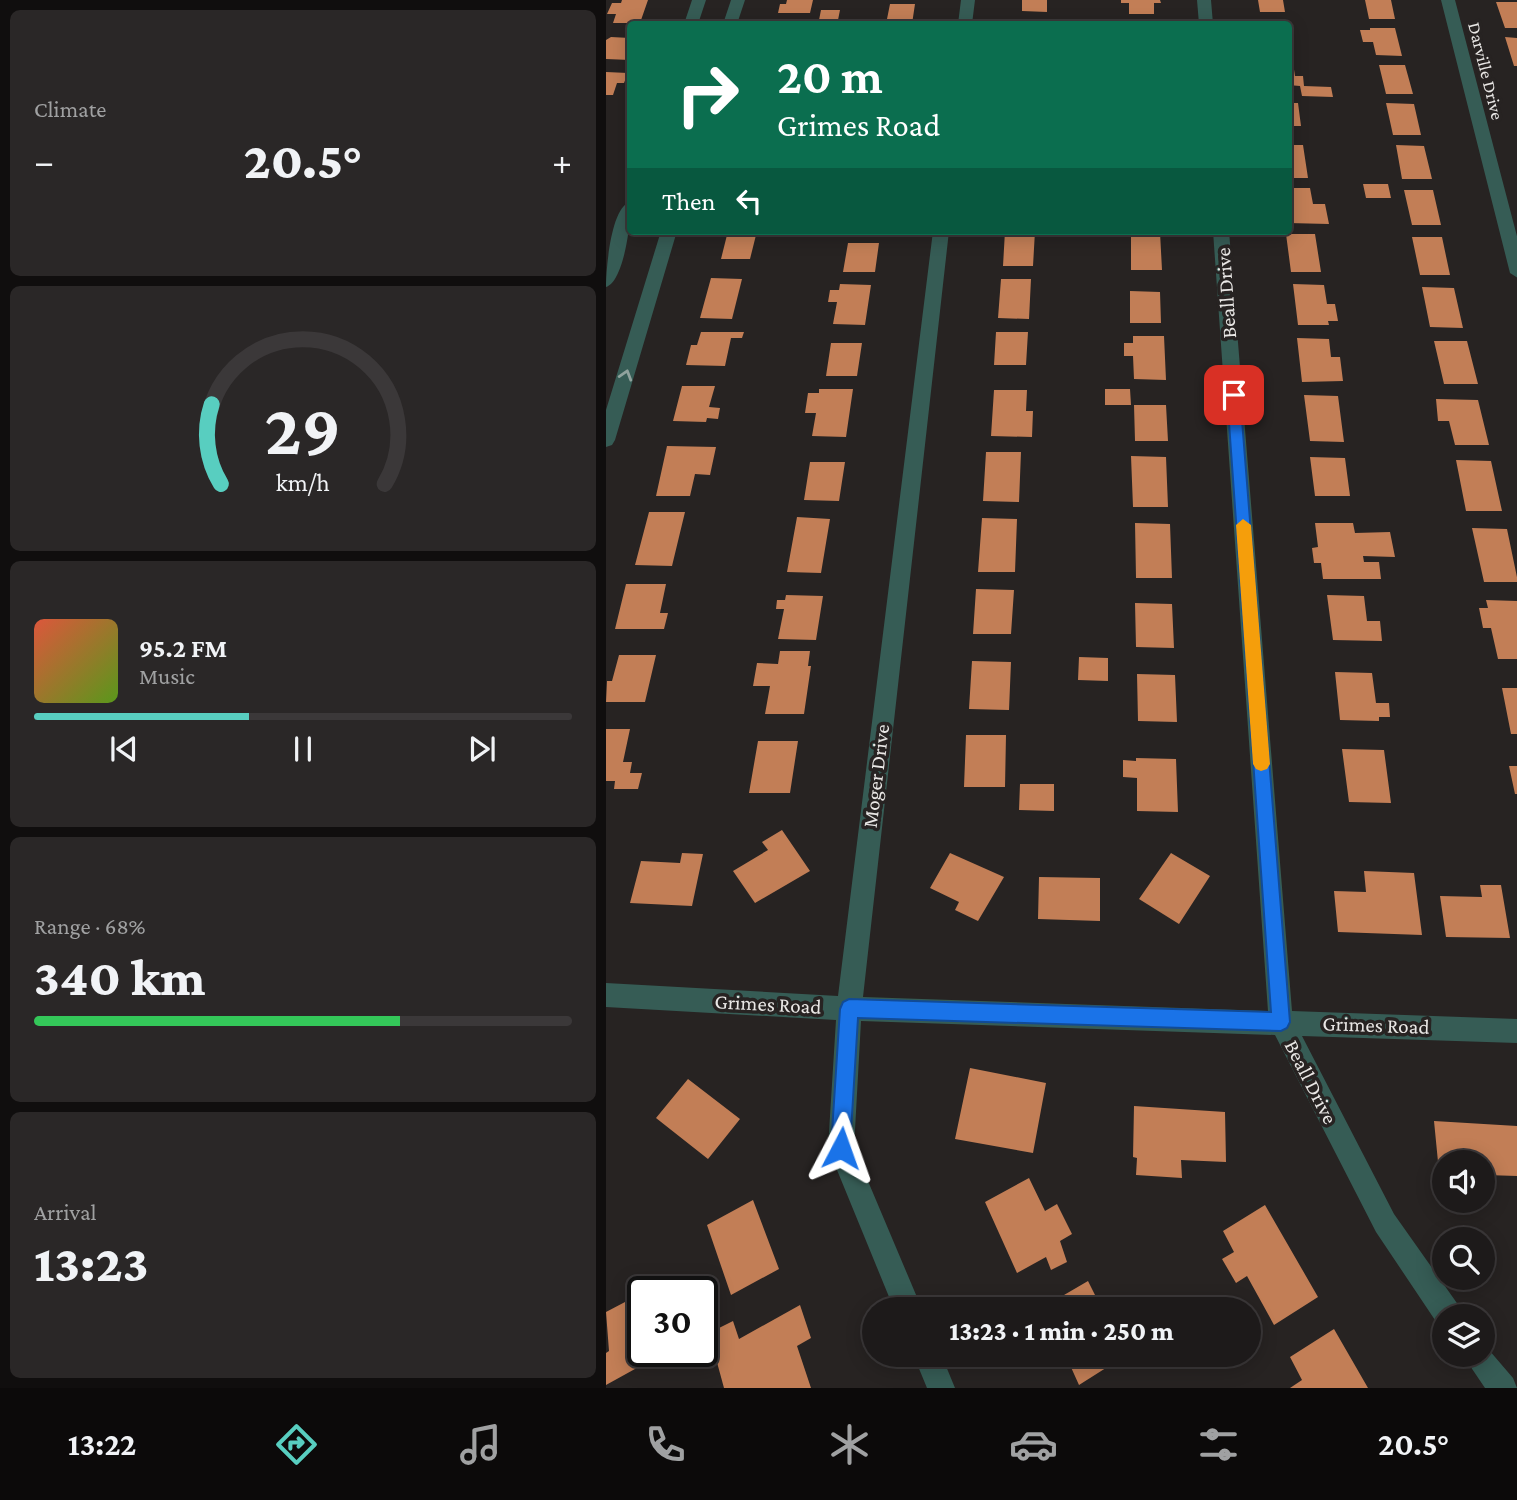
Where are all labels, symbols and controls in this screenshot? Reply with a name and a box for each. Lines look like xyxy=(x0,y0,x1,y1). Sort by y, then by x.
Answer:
street label: Darville Drive xyxy=(1464,20,1508,122)
icon: right xyxy=(662,49,753,140)
text: 20 m xyxy=(777,49,883,104)
text: Climate xyxy=(34,96,106,122)
text: Grimes Road xyxy=(777,107,940,143)
text: 20.5° xyxy=(243,131,363,189)
text: − xyxy=(34,140,54,182)
text: + xyxy=(552,140,572,182)
icon: left xyxy=(730,182,768,220)
text: Then xyxy=(662,187,716,216)
street label: Beall Drive xyxy=(1211,247,1241,339)
pin xyxy=(1204,365,1264,425)
one-way arrow xyxy=(618,369,632,382)
icon: arrive xyxy=(1215,376,1253,414)
text: 29 xyxy=(265,390,341,471)
text: km/h xyxy=(276,469,330,496)
text: 95.2 FM xyxy=(139,634,227,663)
text: Music xyxy=(139,663,195,689)
street label: Moger Drive xyxy=(858,723,894,829)
icon: previous xyxy=(105,730,143,768)
icon: pause xyxy=(284,730,322,768)
icon: next xyxy=(463,730,501,768)
text: Range · 68% xyxy=(34,913,146,939)
text: 340 km xyxy=(34,948,205,1006)
street label: Grimes Road xyxy=(714,989,822,1019)
street label: Grimes Road xyxy=(1322,1011,1430,1039)
street label: Beall Drive xyxy=(1280,1036,1342,1128)
position arrow xyxy=(804,1111,878,1185)
map controls xyxy=(1432,1150,1495,1367)
button: sound xyxy=(1432,1150,1495,1213)
text: Arrival xyxy=(34,1199,97,1225)
button: search xyxy=(1432,1227,1495,1290)
text: 13:23 xyxy=(34,1234,148,1292)
speed limit sign: 30 xyxy=(627,1276,718,1367)
button: layers xyxy=(1432,1304,1495,1367)
text: 13:23 · 1 min · 250 m xyxy=(949,1317,1174,1346)
icon: directions xyxy=(272,1420,321,1469)
icon: music xyxy=(456,1420,505,1469)
icon: phone xyxy=(641,1420,690,1469)
icon: climate xyxy=(825,1420,874,1469)
icon: car xyxy=(1009,1420,1058,1469)
icon: filters xyxy=(1194,1420,1243,1469)
text: 13:22 xyxy=(68,1426,136,1462)
text: 20.5° xyxy=(1378,1426,1449,1462)

